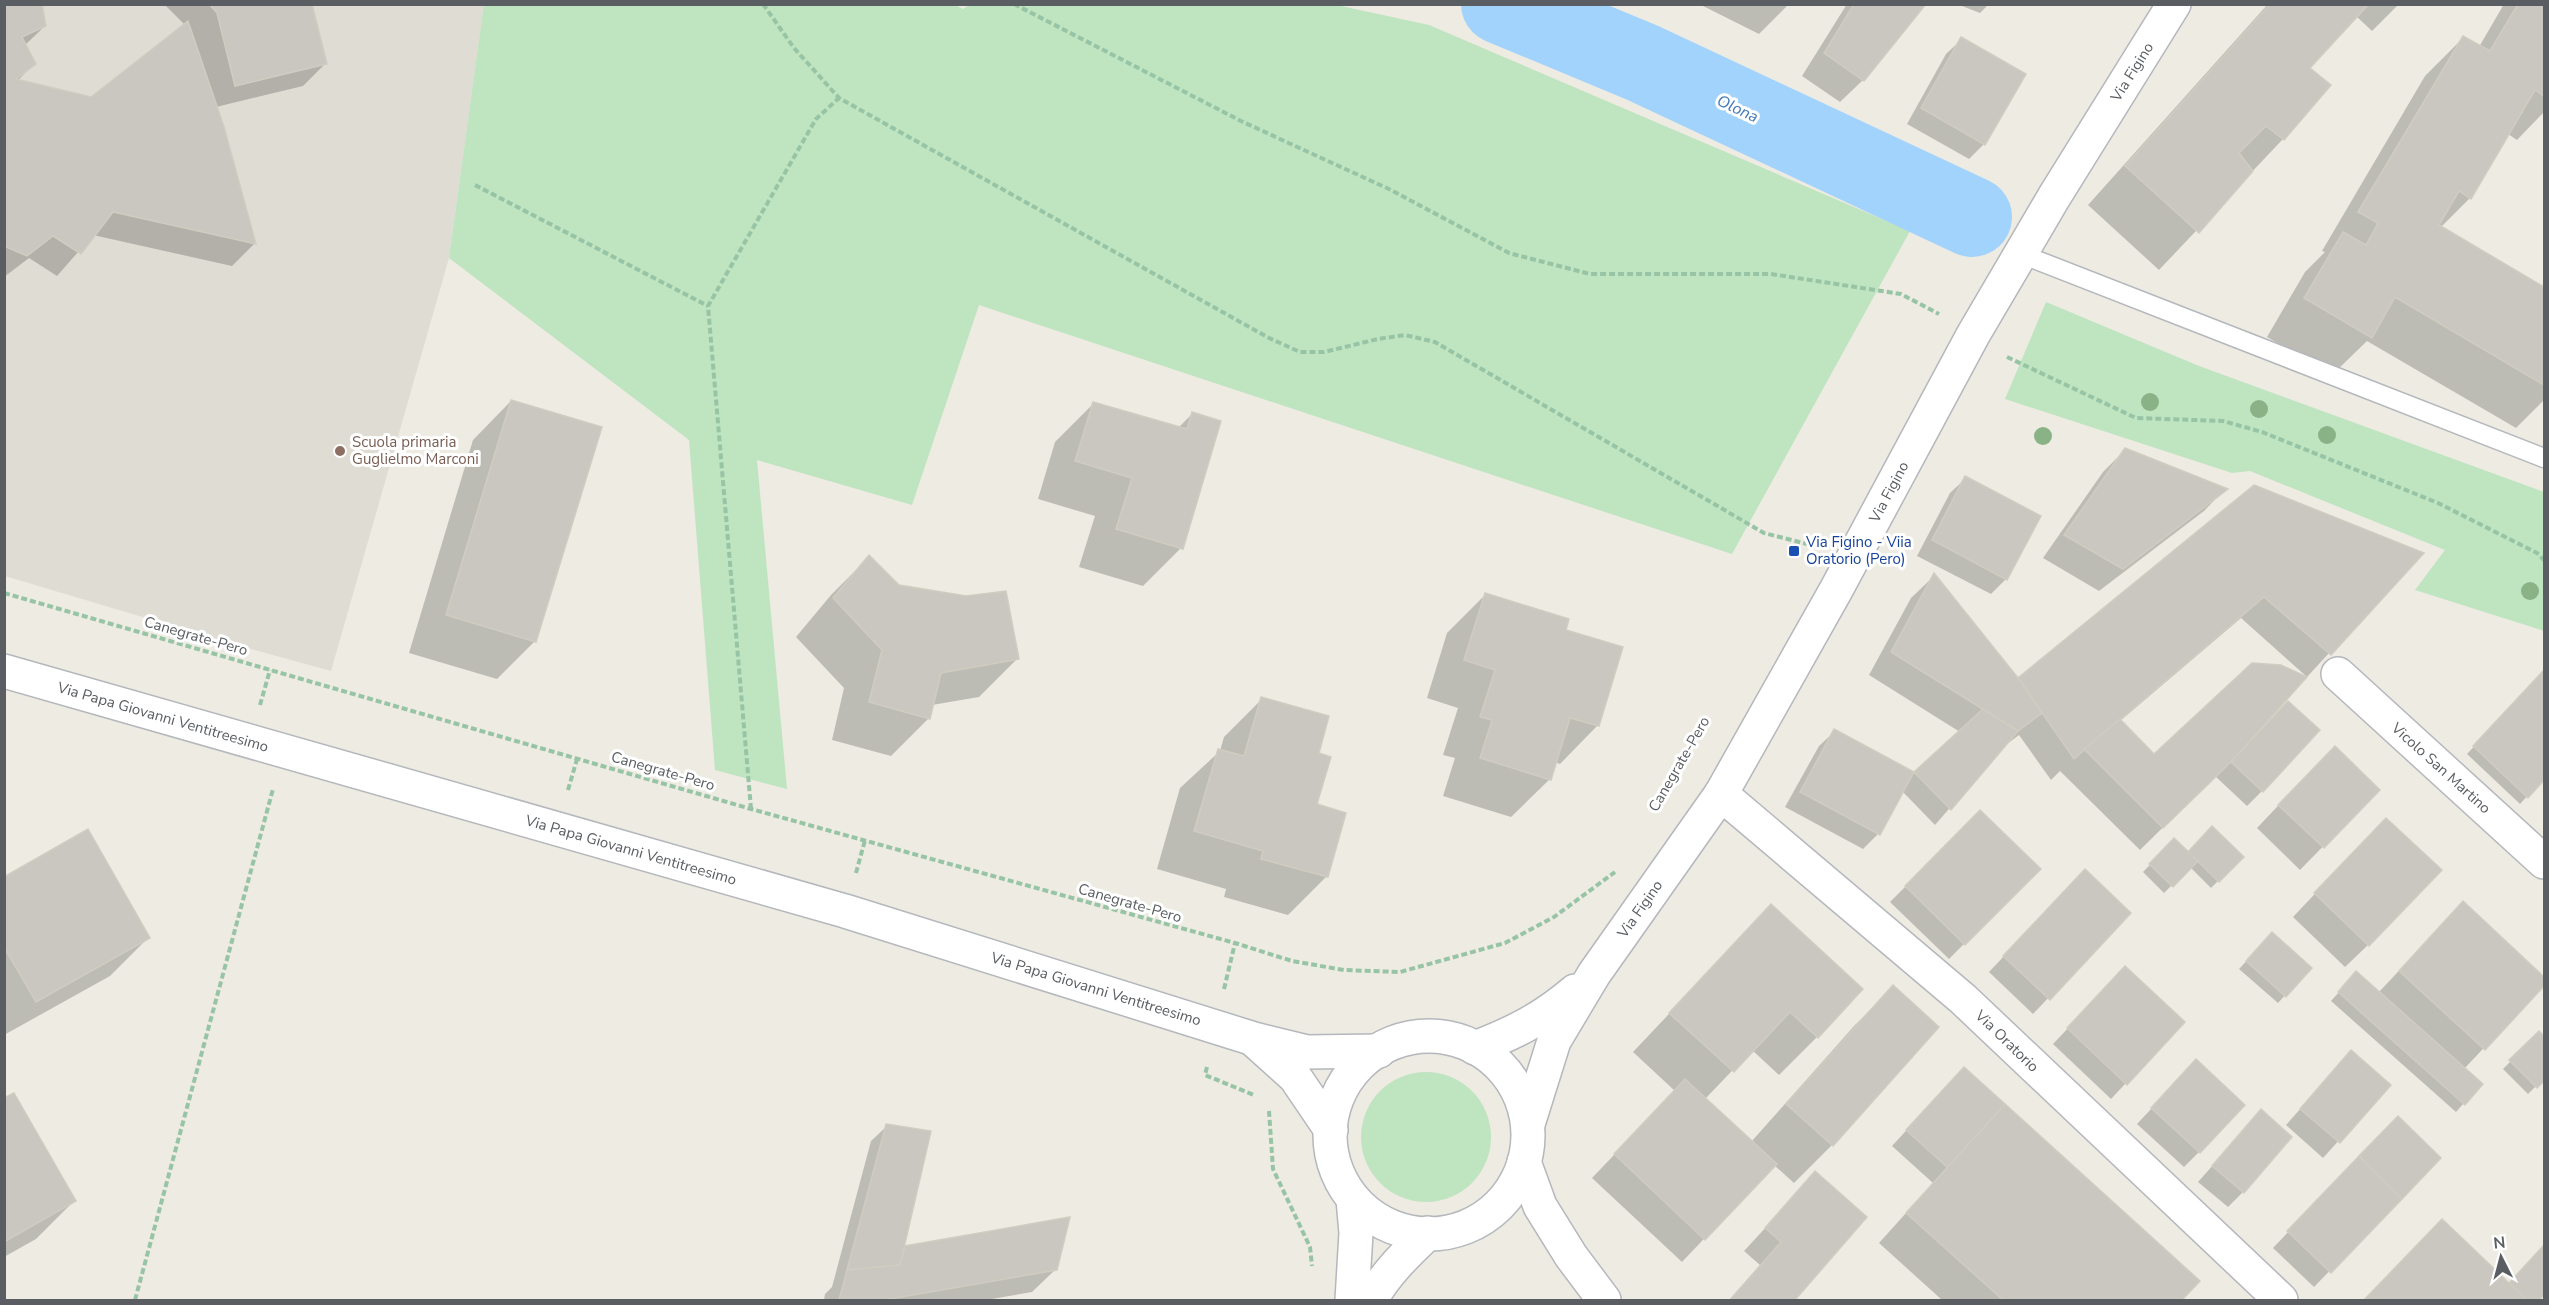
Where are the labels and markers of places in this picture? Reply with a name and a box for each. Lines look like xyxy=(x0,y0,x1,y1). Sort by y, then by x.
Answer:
place label: Scuola primaria Guglielmo Marconi xyxy=(352,432,479,469)
marker: Scuola primaria Guglielmo Marconi xyxy=(333,444,347,458)
place label: Via Figino - Viia Oratorio (Pero) xyxy=(1805,532,1912,569)
marker: Via Figino - Viia Oratorio (Pero) xyxy=(1787,544,1801,558)

